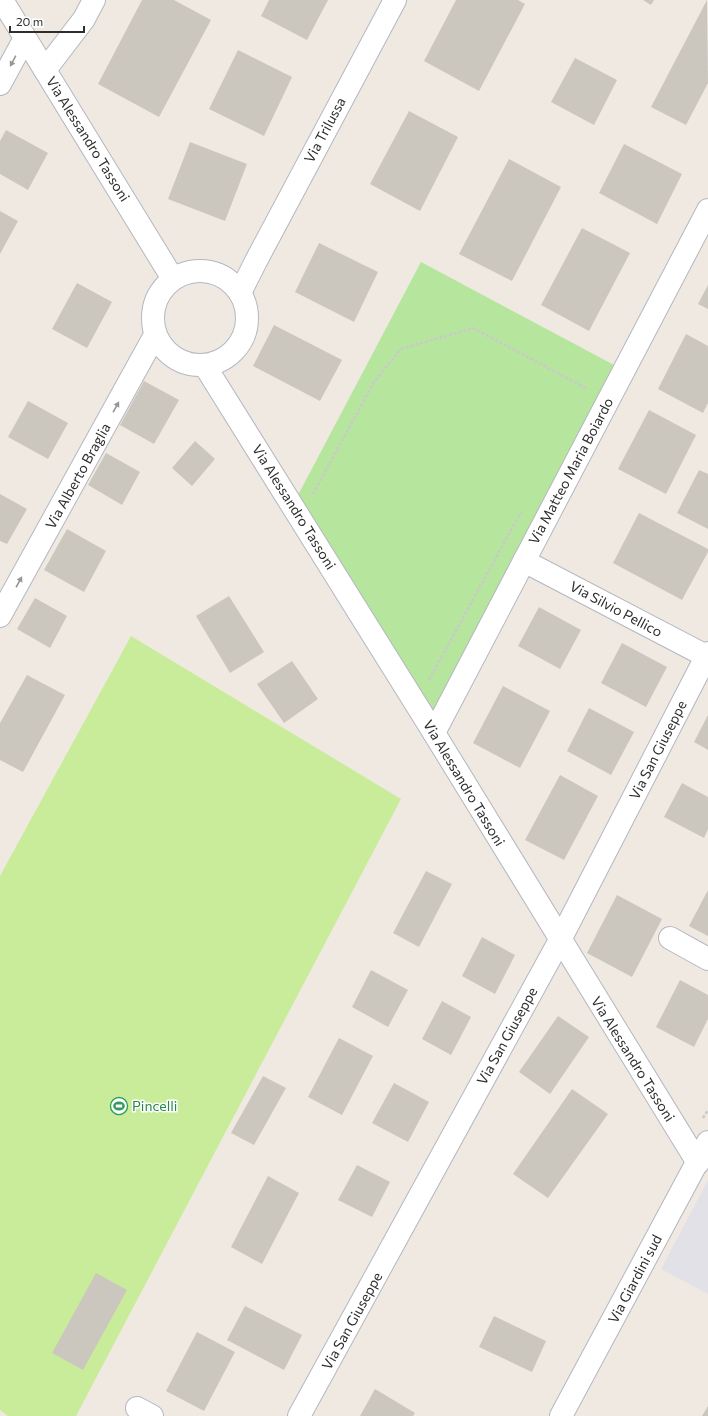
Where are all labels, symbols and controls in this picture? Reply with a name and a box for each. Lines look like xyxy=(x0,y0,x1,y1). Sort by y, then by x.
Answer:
scale bar xyxy=(10,8,84,34)
text: 20 m xyxy=(16,14,43,28)
one-way arrow xyxy=(9,55,16,67)
street label: Via Alessandro Tassoni xyxy=(43,73,134,204)
street label: Via Trilussa xyxy=(300,94,349,165)
street label: Via Matteo Maria Boiardo xyxy=(525,395,616,547)
one-way arrow xyxy=(112,401,119,413)
street label: Via Alberto Braglia xyxy=(41,420,114,532)
street label: Via Alessandro Tassoni xyxy=(249,441,340,572)
one-way arrow xyxy=(15,576,22,588)
street label: Via Silvio Pellico xyxy=(567,577,665,640)
street label: Via San Giuseppe xyxy=(625,697,690,802)
street label: Via Alessandro Tassoni xyxy=(420,717,509,849)
street label: Via San Giuseppe xyxy=(473,984,540,1087)
street label: Via Alessandro Tassoni xyxy=(588,993,679,1124)
sports icon: Pincelli xyxy=(109,1096,129,1116)
place label: Pincelli xyxy=(132,1097,177,1114)
street label: Via Giardini sud xyxy=(604,1232,665,1326)
street label: Via San Giuseppe xyxy=(318,1269,385,1372)

